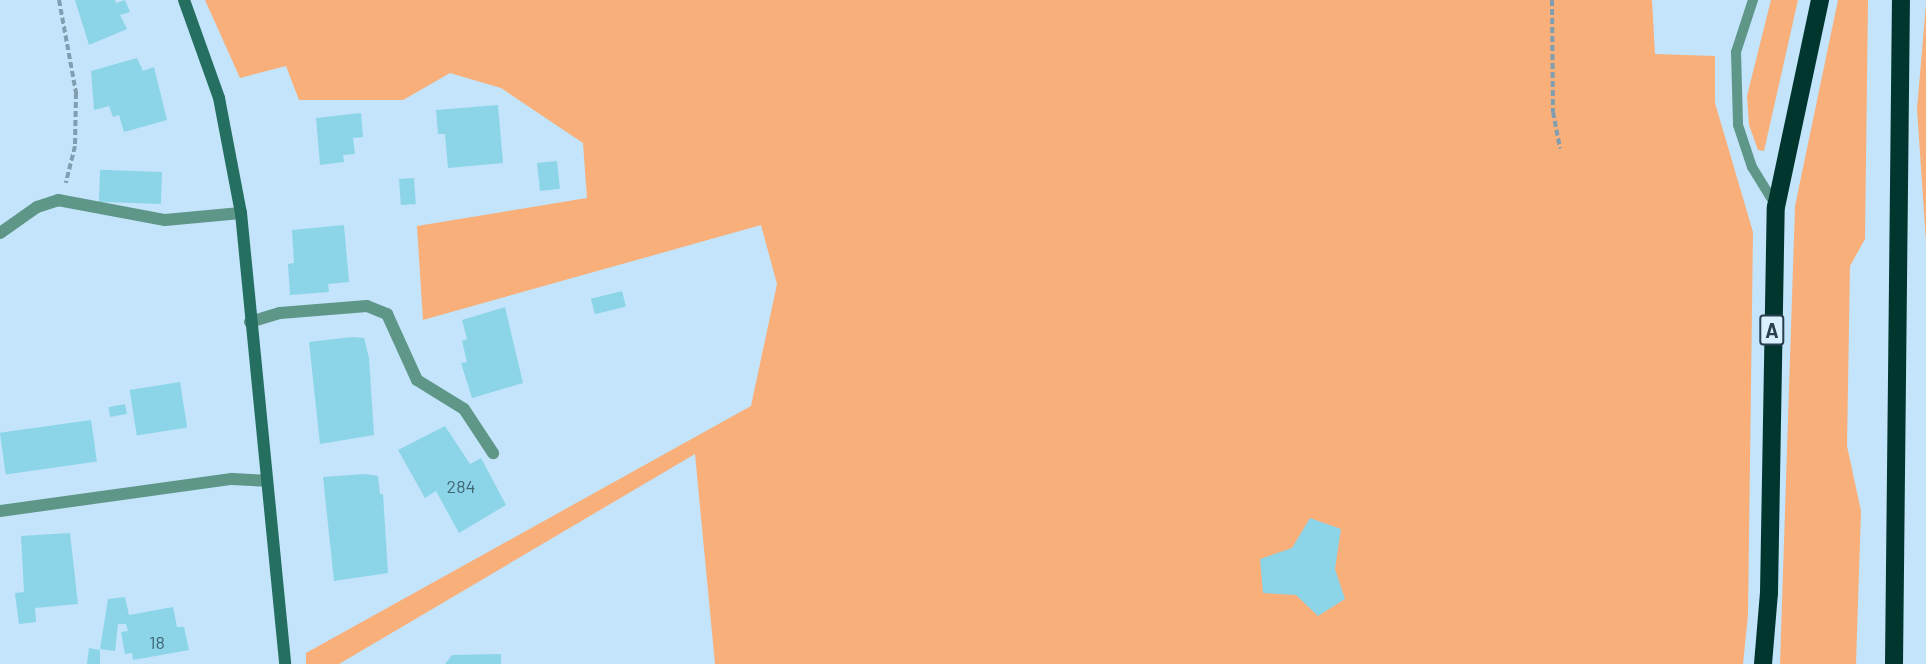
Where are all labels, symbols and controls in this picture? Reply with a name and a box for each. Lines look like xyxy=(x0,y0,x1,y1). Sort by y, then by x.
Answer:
road number: A xyxy=(1758,313,1786,347)
house number: 284 xyxy=(447,475,475,497)
house number: 18 xyxy=(149,631,165,653)

